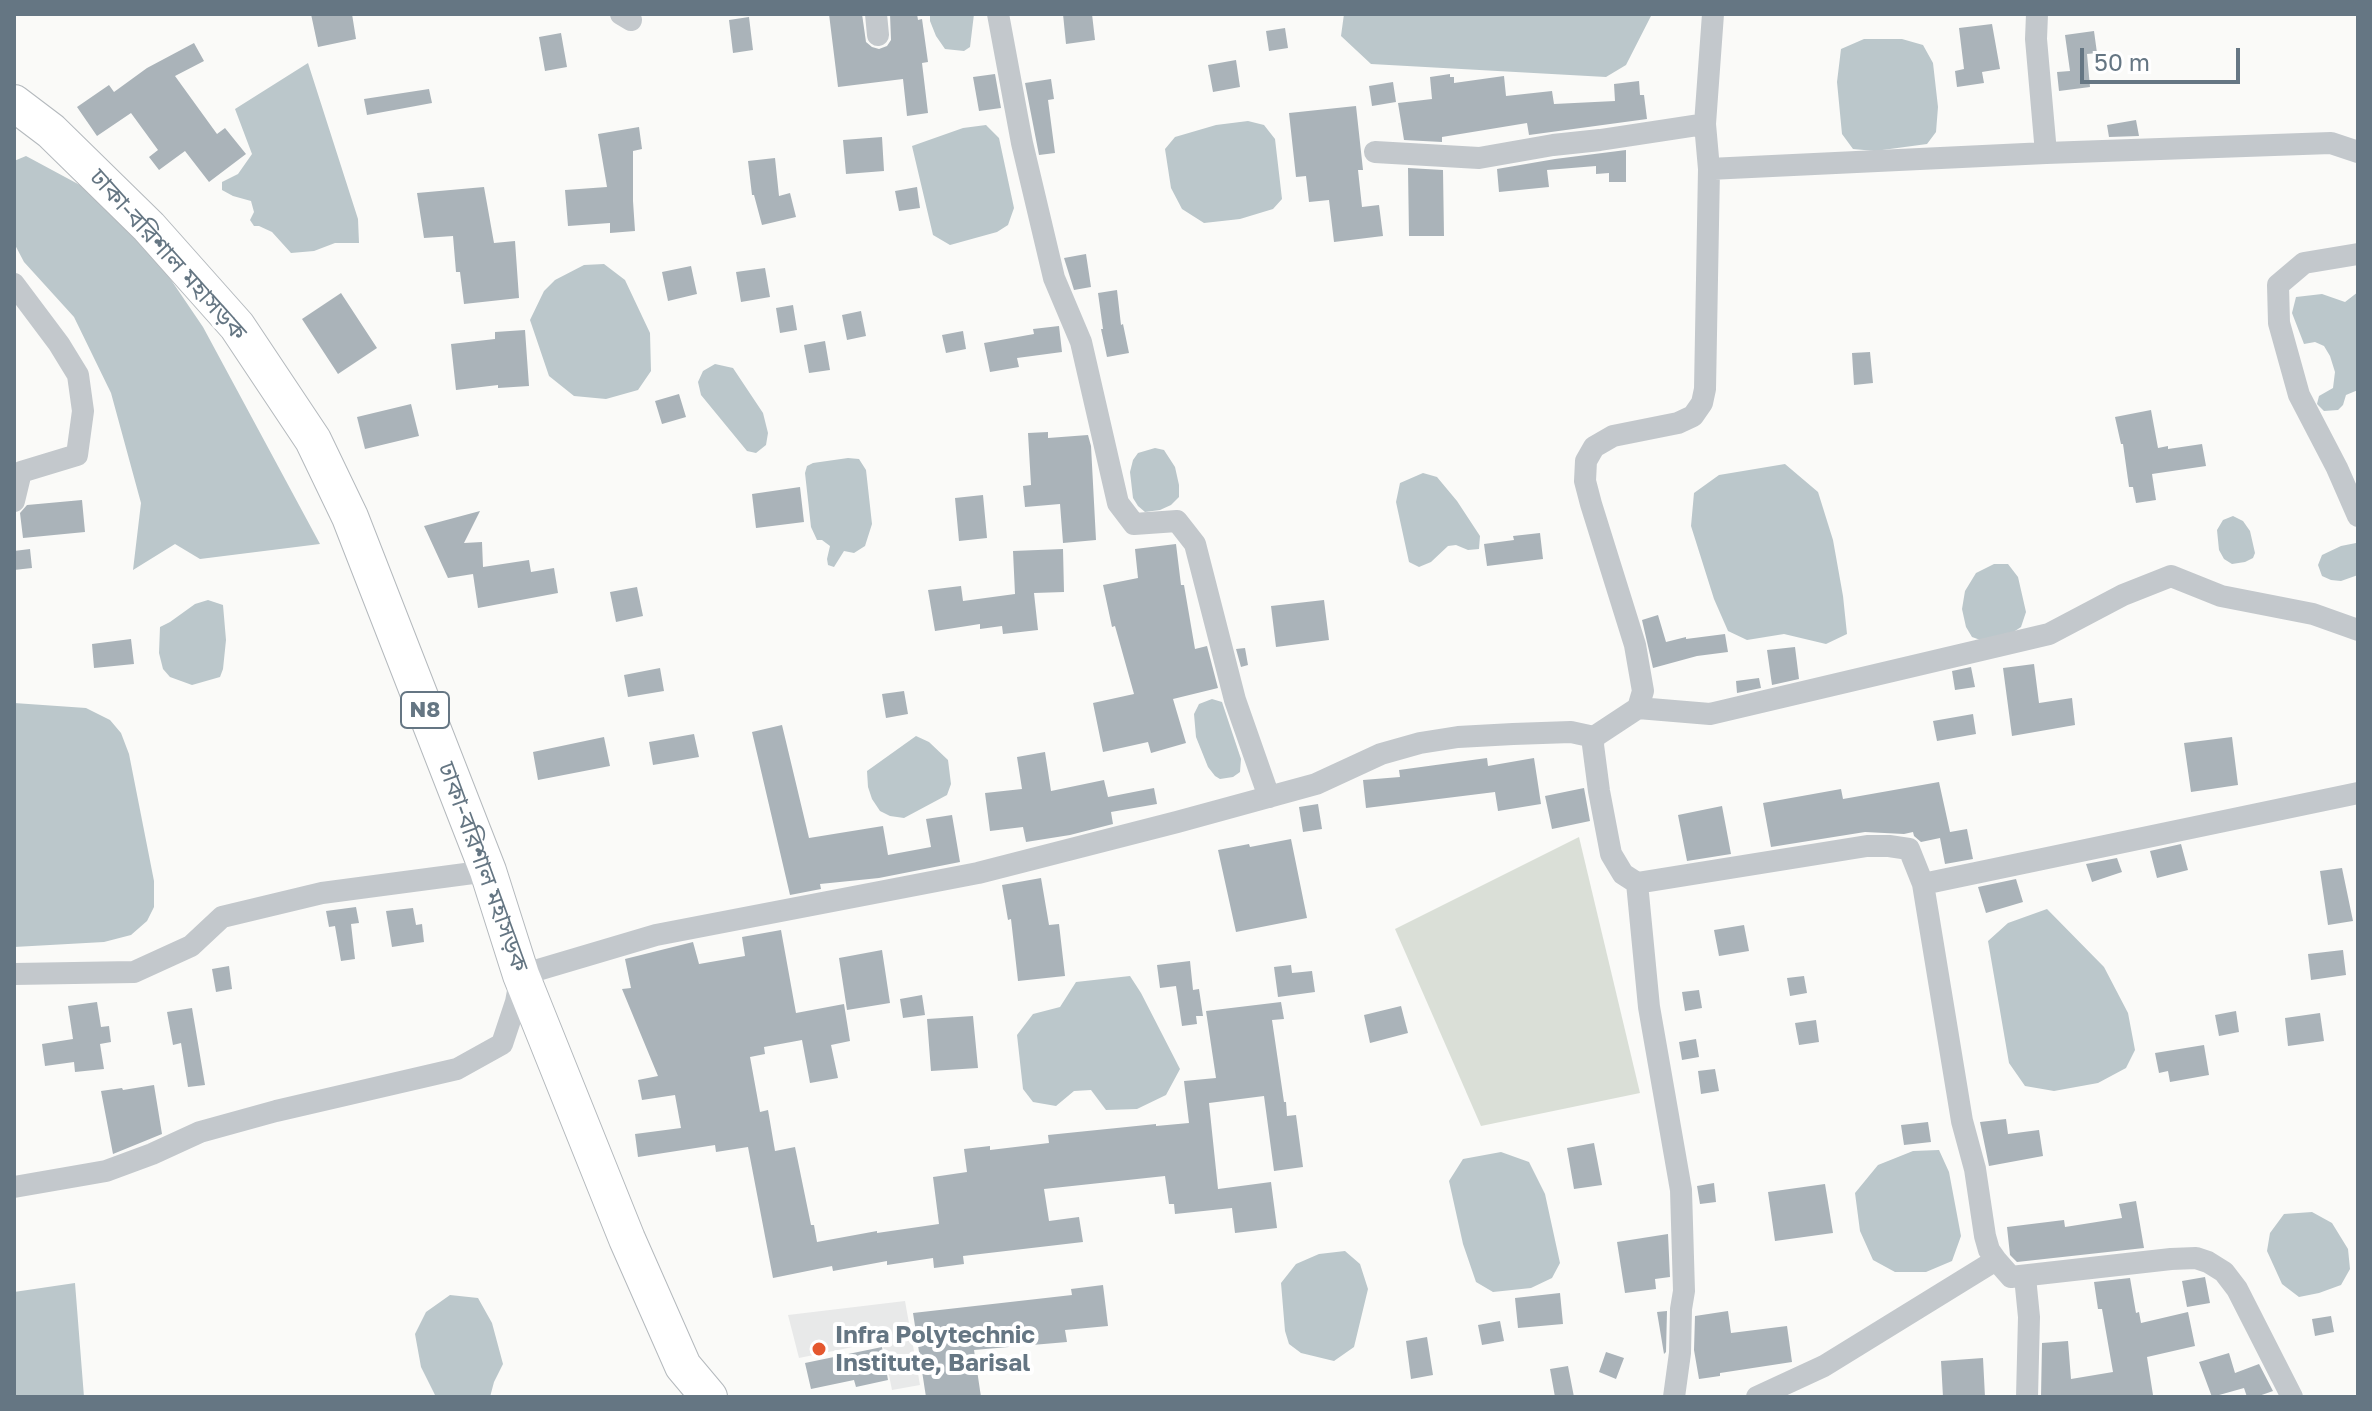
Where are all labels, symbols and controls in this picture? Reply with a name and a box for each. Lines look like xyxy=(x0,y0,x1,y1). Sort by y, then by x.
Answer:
scale bar xyxy=(2084,32,2244,82)
text: 50 m xyxy=(2094,47,2150,76)
street label: ঢাকা-বরিশাল মহাসড়ক xyxy=(83,163,253,347)
road number: N8 xyxy=(401,692,449,728)
street label: ঢাকা-বরিশাল মহাসড়ক xyxy=(432,758,534,976)
place label: Infra Polytechnic Institute, Barisal xyxy=(835,1321,1035,1377)
marker: Infra Polytechnic Institute, Barisal xyxy=(810,1340,828,1358)

